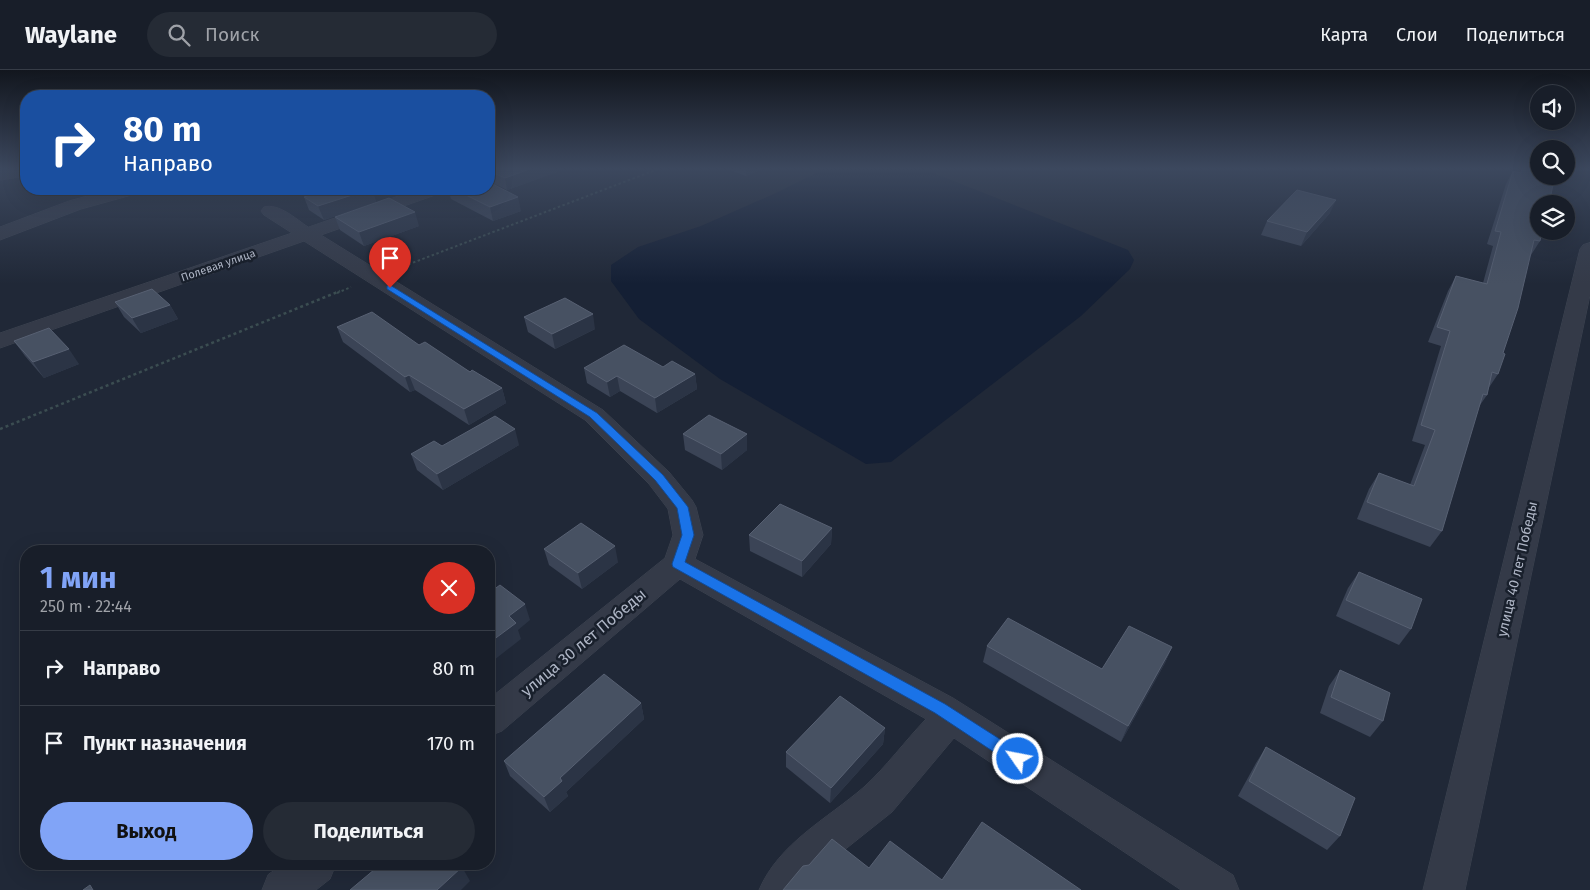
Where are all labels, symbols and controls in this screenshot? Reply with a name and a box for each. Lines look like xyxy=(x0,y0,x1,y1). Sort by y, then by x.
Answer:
search box xyxy=(147,12,497,57)
text: Waylane xyxy=(25,21,117,49)
icon: search xyxy=(165,21,193,49)
text: Поиск xyxy=(205,23,259,46)
text: Карта xyxy=(1320,24,1368,46)
text: Слои xyxy=(1396,24,1438,46)
text: Поделиться xyxy=(1466,24,1565,46)
map controls xyxy=(1530,85,1575,240)
button: sound xyxy=(1530,85,1575,130)
text: 80 m xyxy=(123,108,202,150)
icon: right xyxy=(40,110,105,175)
button: search xyxy=(1530,140,1575,185)
text: Направо xyxy=(123,150,213,177)
button: layers xyxy=(1530,195,1575,240)
pin xyxy=(369,237,411,288)
icon: arrive xyxy=(376,244,404,272)
street label: Полевая улица xyxy=(179,247,257,284)
street label: улица 40 лет Победы xyxy=(1494,500,1541,638)
text: 1 мин xyxy=(40,560,117,596)
button: close xyxy=(423,562,475,614)
street label: улица 30 лет Победы xyxy=(517,584,650,700)
text: 250 m · 22:44 xyxy=(40,597,132,616)
icon: right xyxy=(40,654,68,682)
text: Направо xyxy=(83,657,160,680)
text: 80 m xyxy=(433,657,475,680)
icon: arrive xyxy=(40,729,68,757)
text: Пункт назначения xyxy=(83,732,247,755)
text: 170 m xyxy=(427,732,475,755)
position arrow xyxy=(991,732,1043,784)
button: Выход xyxy=(40,802,253,860)
button: Поделиться xyxy=(263,802,475,860)

